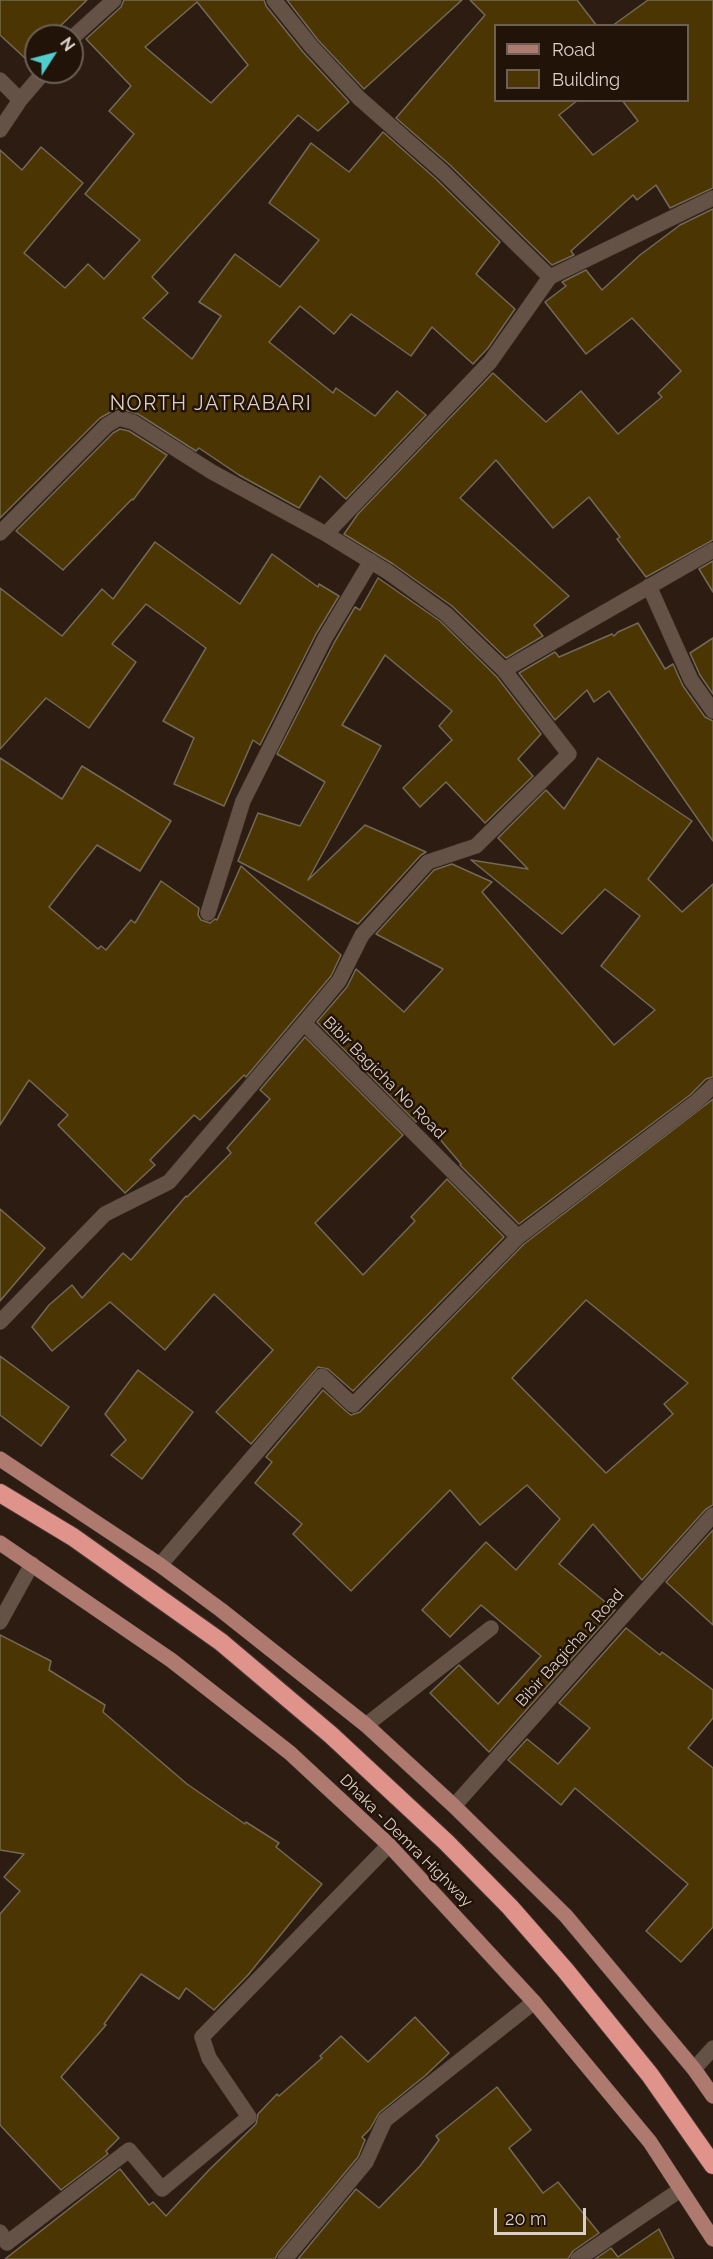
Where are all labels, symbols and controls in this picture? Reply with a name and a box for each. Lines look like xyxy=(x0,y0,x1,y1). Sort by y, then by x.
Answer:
north arrow xyxy=(24,24,84,84)
legend xyxy=(494,24,689,102)
text: N xyxy=(56,34,79,55)
text: Road xyxy=(552,39,595,60)
text: Building xyxy=(552,69,620,90)
district label: NORTH JATRABARI xyxy=(110,392,312,416)
street label: Bibir Bagicha No Road xyxy=(319,1013,449,1143)
street label: Bibir Bagicha 2 Road xyxy=(512,1585,628,1711)
street label: Dhaka - Demra Highway xyxy=(336,1771,476,1911)
scale bar xyxy=(497,2196,588,2234)
text: 20 m xyxy=(505,2208,547,2229)

